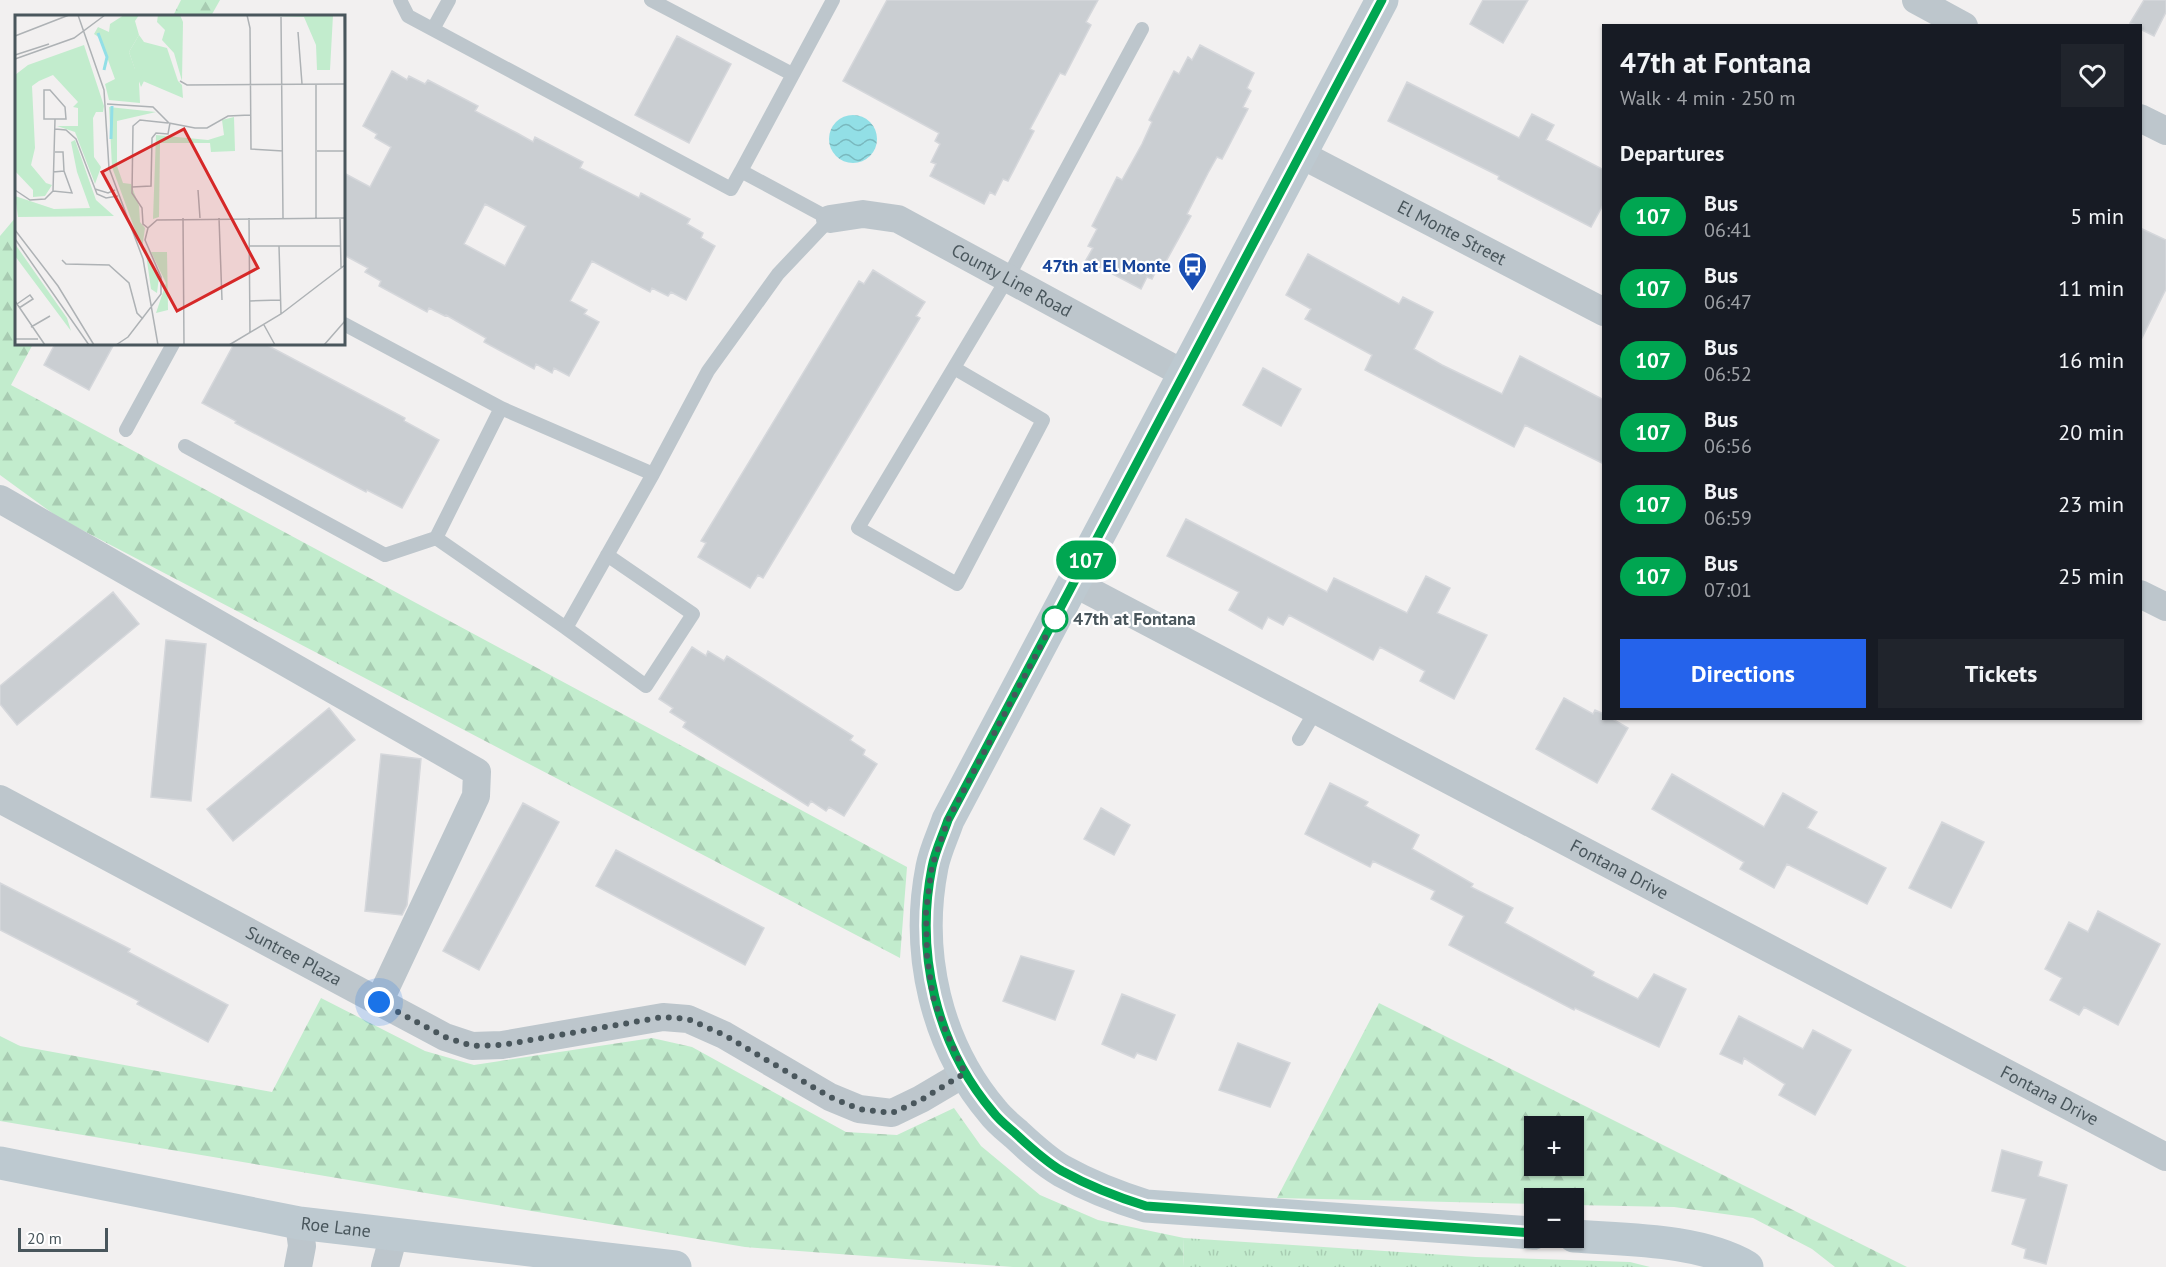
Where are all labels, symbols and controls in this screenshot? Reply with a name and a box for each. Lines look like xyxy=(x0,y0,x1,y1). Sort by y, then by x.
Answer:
inset map xyxy=(15,15,345,345)
text: 47th at Fontana xyxy=(1620,44,1811,81)
button: heart xyxy=(2061,44,2124,107)
text: Walk · 4 min · 250 m xyxy=(1620,85,1796,111)
text: Departures xyxy=(1620,139,1724,167)
text: Bus xyxy=(1704,189,1738,217)
street label: El Monte Street xyxy=(1394,195,1510,270)
text: 5 min xyxy=(2070,202,2124,230)
text: 107 xyxy=(1635,203,1671,230)
text: 06:41 xyxy=(1704,217,1752,243)
street label: County Line Road xyxy=(948,238,1076,322)
bus stop icon: 47th at El Monte xyxy=(1176,250,1208,292)
place label: 47th at El Monte xyxy=(1042,254,1171,277)
text: Bus xyxy=(1704,261,1738,289)
text: 11 min xyxy=(2058,274,2124,302)
text: 107 xyxy=(1635,275,1671,302)
text: 06:47 xyxy=(1704,289,1752,315)
text: Bus xyxy=(1704,333,1738,361)
text: 16 min xyxy=(2058,346,2124,374)
text: 107 xyxy=(1635,347,1671,374)
text: 06:52 xyxy=(1704,361,1752,387)
text: Bus xyxy=(1704,405,1738,433)
text: 20 min xyxy=(2058,418,2124,446)
text: 107 xyxy=(1635,419,1671,446)
text: 06:56 xyxy=(1704,433,1752,459)
text: Bus xyxy=(1704,477,1738,505)
text: 23 min xyxy=(2058,490,2124,518)
text: 107 xyxy=(1635,491,1671,518)
text: 06:59 xyxy=(1704,505,1752,531)
line badge: 107 xyxy=(1052,540,1120,580)
text: 107 xyxy=(1068,547,1104,574)
text: Bus xyxy=(1704,549,1738,577)
text: 25 min xyxy=(2058,562,2124,590)
text: 107 xyxy=(1635,563,1671,590)
text: 07:01 xyxy=(1704,577,1752,603)
marker: 47th at Fontana xyxy=(1042,606,1068,632)
place label: 47th at Fontana xyxy=(1073,607,1196,630)
button: Directions xyxy=(1620,639,1866,708)
button: Tickets xyxy=(1878,639,2124,708)
street label: Fontana Drive xyxy=(1566,834,1673,904)
street label: Suntree Plaza xyxy=(242,921,346,991)
your location xyxy=(364,987,394,1017)
street label: Fontana Drive xyxy=(1997,1060,2103,1131)
map controls xyxy=(1524,1116,1584,1248)
button: + xyxy=(1524,1116,1584,1176)
button: − xyxy=(1524,1188,1584,1248)
street label: Roe Lane xyxy=(300,1211,372,1242)
scale bar xyxy=(18,1225,108,1252)
text: 20 m xyxy=(27,1228,62,1248)

